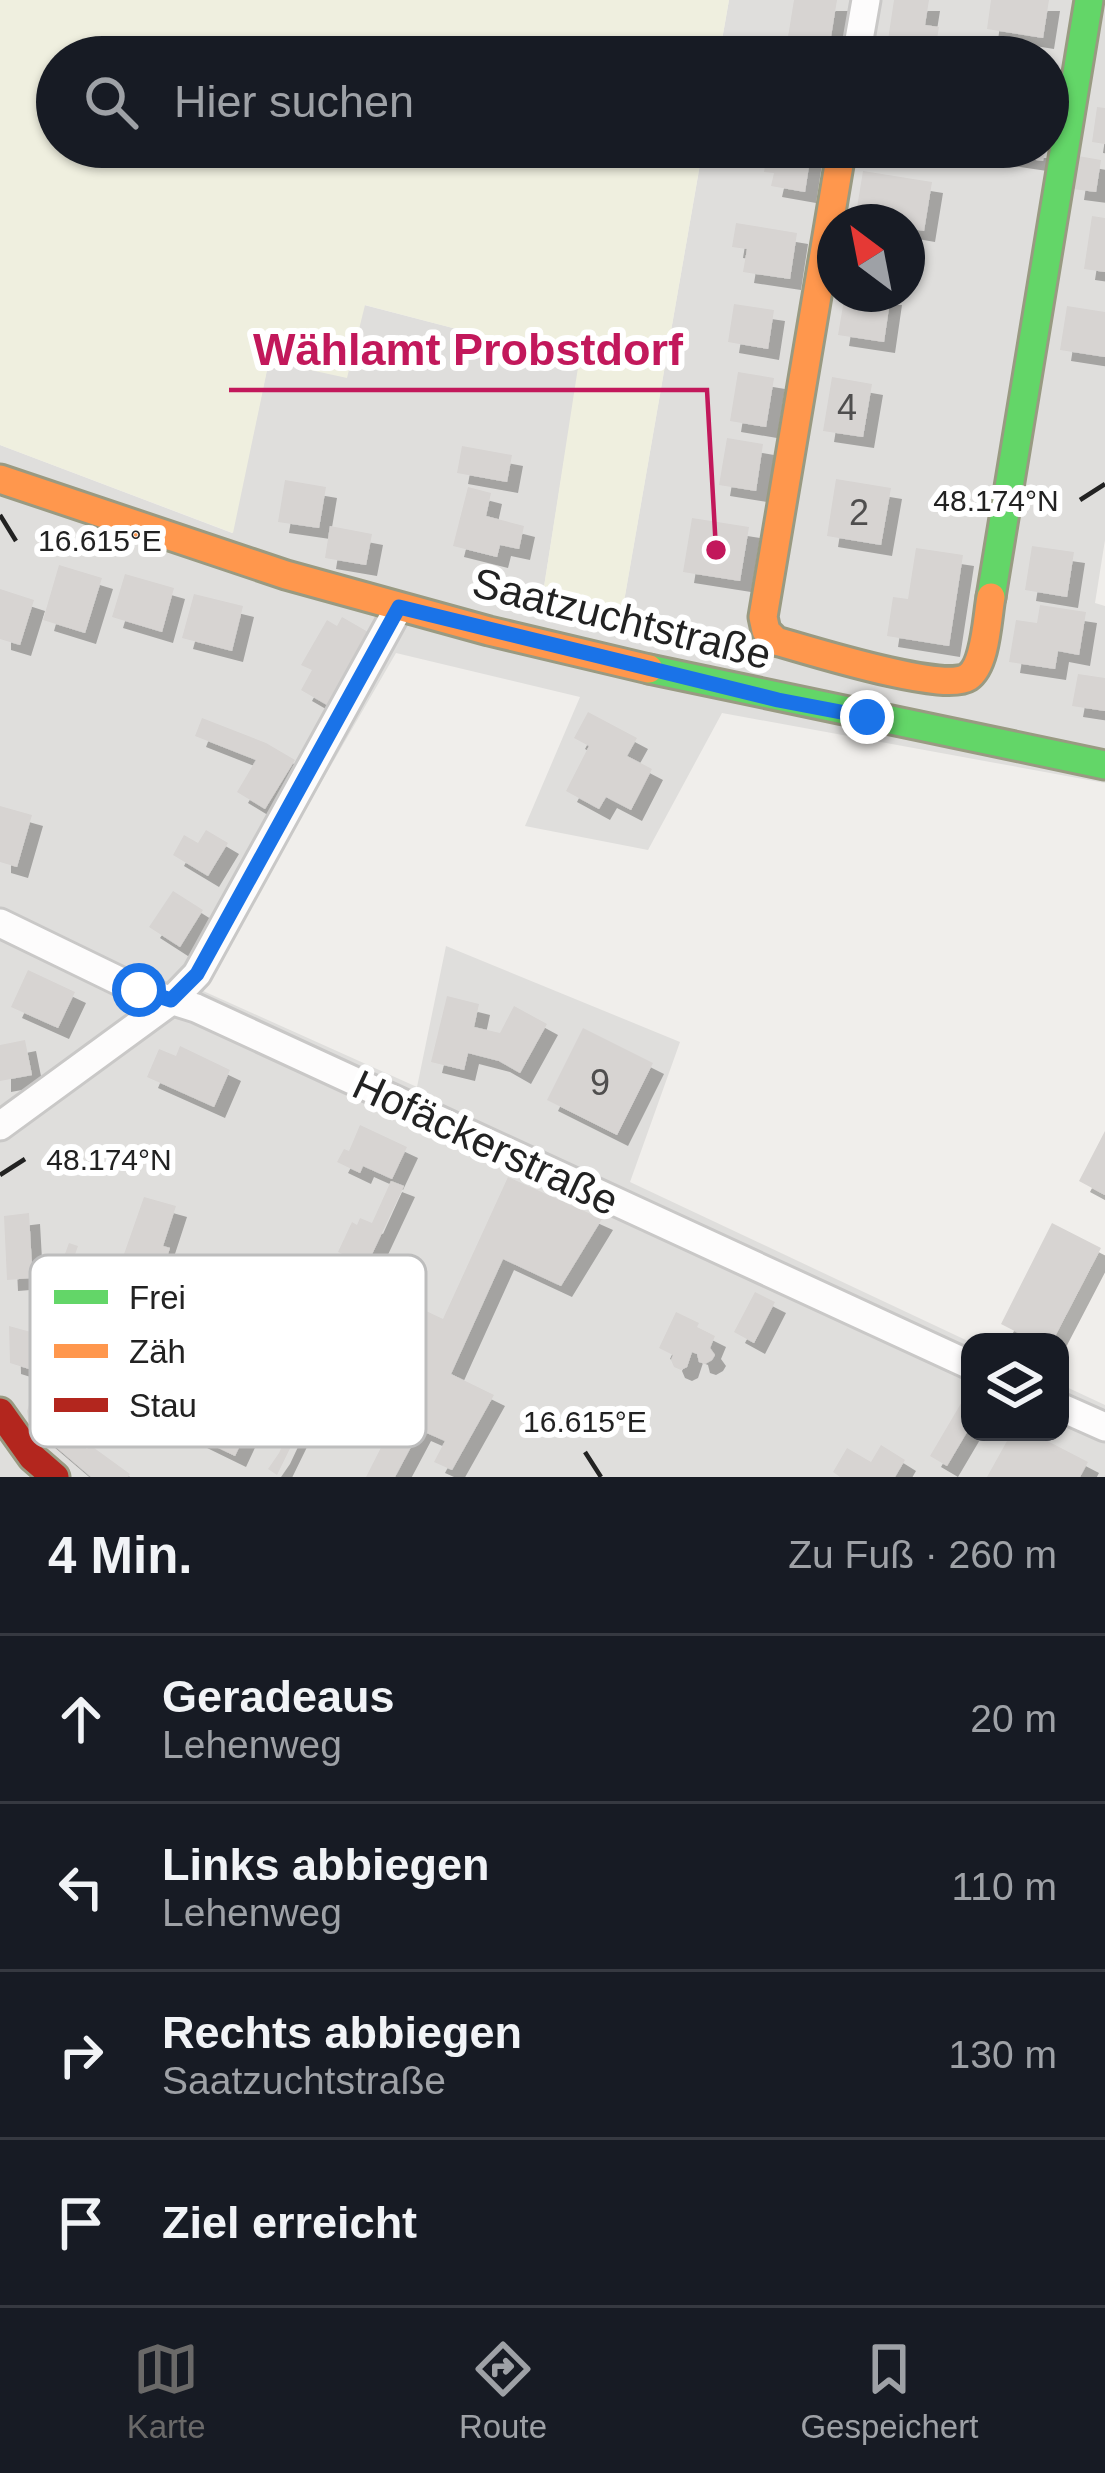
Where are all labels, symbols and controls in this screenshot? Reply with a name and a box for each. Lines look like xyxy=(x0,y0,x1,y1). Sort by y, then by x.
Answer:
search box xyxy=(36,36,1069,168)
icon: search xyxy=(78,69,144,135)
text: Hier suchen xyxy=(174,76,414,127)
north arrow xyxy=(817,204,925,312)
callout: Wählamt Probstdorf xyxy=(229,309,707,390)
text: Wählamt Probstdorf xyxy=(253,324,684,375)
house number: 4 xyxy=(837,387,857,428)
text: 48.174°N xyxy=(933,484,1059,517)
house number: 2 xyxy=(849,492,869,533)
text: 16.615°E xyxy=(38,524,162,557)
street label: Saatzuchtstraße xyxy=(468,559,776,678)
route end xyxy=(840,690,894,744)
route start xyxy=(112,963,166,1017)
street label: Hofäckerstraße xyxy=(346,1060,626,1224)
house number: 9 xyxy=(590,1062,610,1103)
text: 48.174°N xyxy=(46,1143,172,1176)
legend xyxy=(30,1255,426,1447)
text: Frei xyxy=(129,1279,186,1316)
text: Zäh xyxy=(129,1333,186,1370)
map controls xyxy=(961,1333,1069,1441)
button: layers xyxy=(961,1333,1069,1441)
text: Stau xyxy=(129,1387,197,1424)
text: 16.615°E xyxy=(523,1405,647,1438)
text: 4 Min. xyxy=(48,1527,193,1584)
text: Zu Fuß · 260 m xyxy=(788,1533,1057,1576)
text: Geradeaus xyxy=(162,1671,395,1722)
icon: ahead xyxy=(48,1686,114,1752)
text: 20 m xyxy=(970,1697,1057,1740)
text: Lehenweg xyxy=(162,1723,342,1766)
text: Links abbiegen xyxy=(162,1839,490,1890)
icon: left xyxy=(48,1854,114,1920)
text: 110 m xyxy=(952,1865,1057,1908)
text: Lehenweg xyxy=(162,1891,342,1934)
text: Rechts abbiegen xyxy=(162,2007,522,2058)
icon: right xyxy=(48,2022,114,2088)
text: 130 m xyxy=(949,2033,1057,2076)
text: Saatzuchtstraße xyxy=(162,2059,446,2102)
icon: arrive xyxy=(48,2190,114,2256)
text: Ziel erreicht xyxy=(162,2197,417,2248)
tab: Karte xyxy=(127,2336,206,2446)
tab: Route xyxy=(459,2336,547,2446)
tab: Gespeichert xyxy=(800,2336,978,2446)

